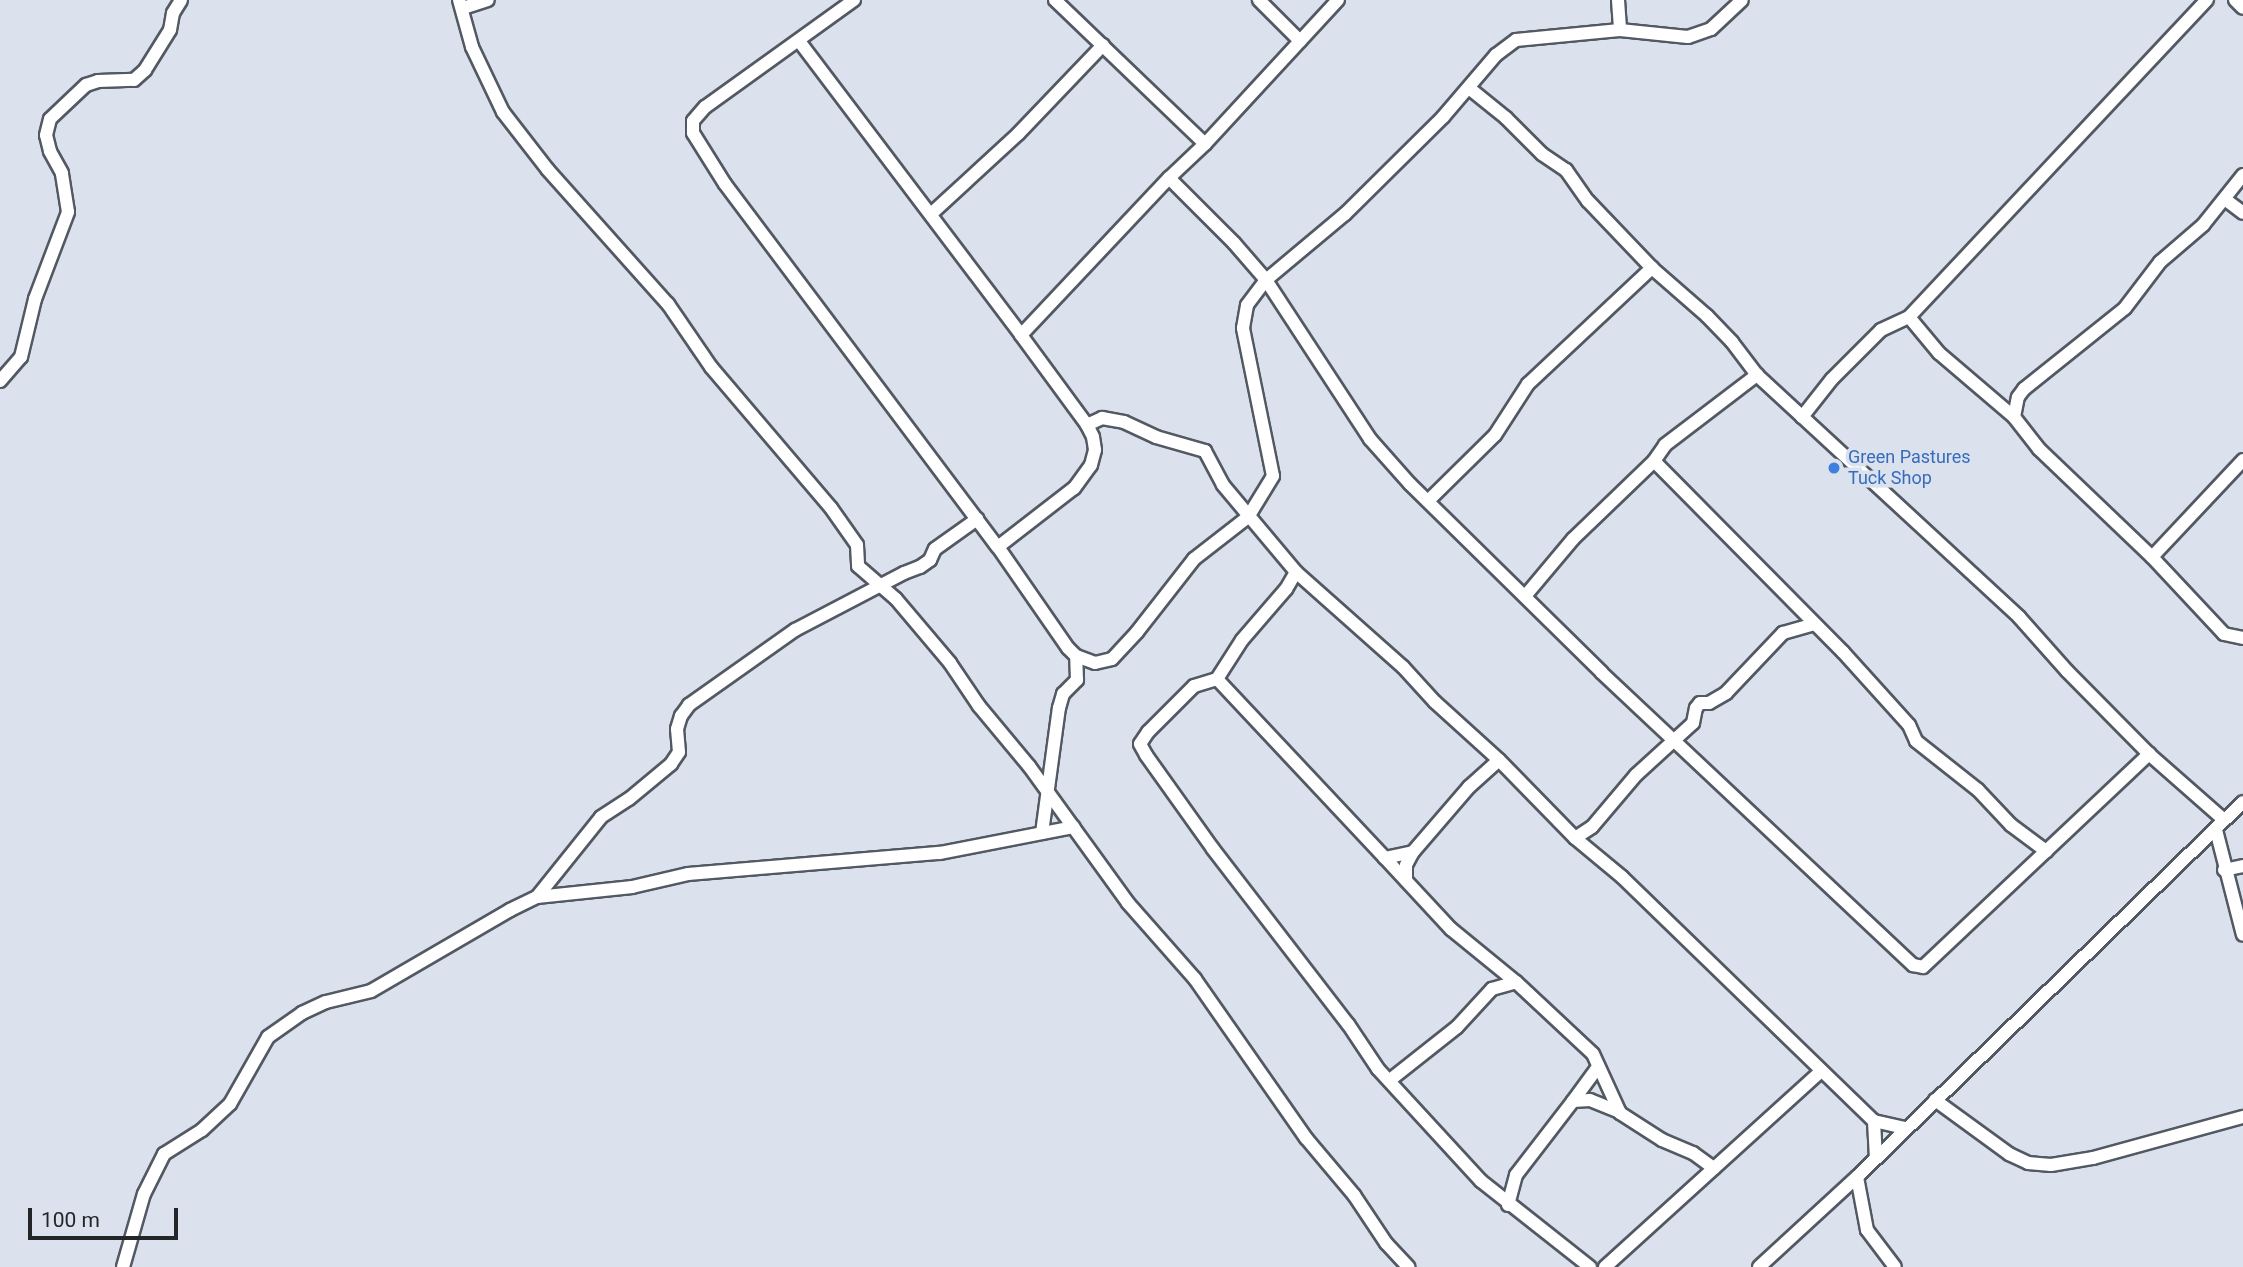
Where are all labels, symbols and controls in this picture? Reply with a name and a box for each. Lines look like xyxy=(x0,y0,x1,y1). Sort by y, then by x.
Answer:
place label: Green Pastures Tuck Shop xyxy=(1848,447,1971,490)
marker: Green Pastures Tuck Shop xyxy=(1826,460,1842,476)
scale bar xyxy=(32,1194,182,1238)
text: 100 m xyxy=(41,1208,100,1232)

